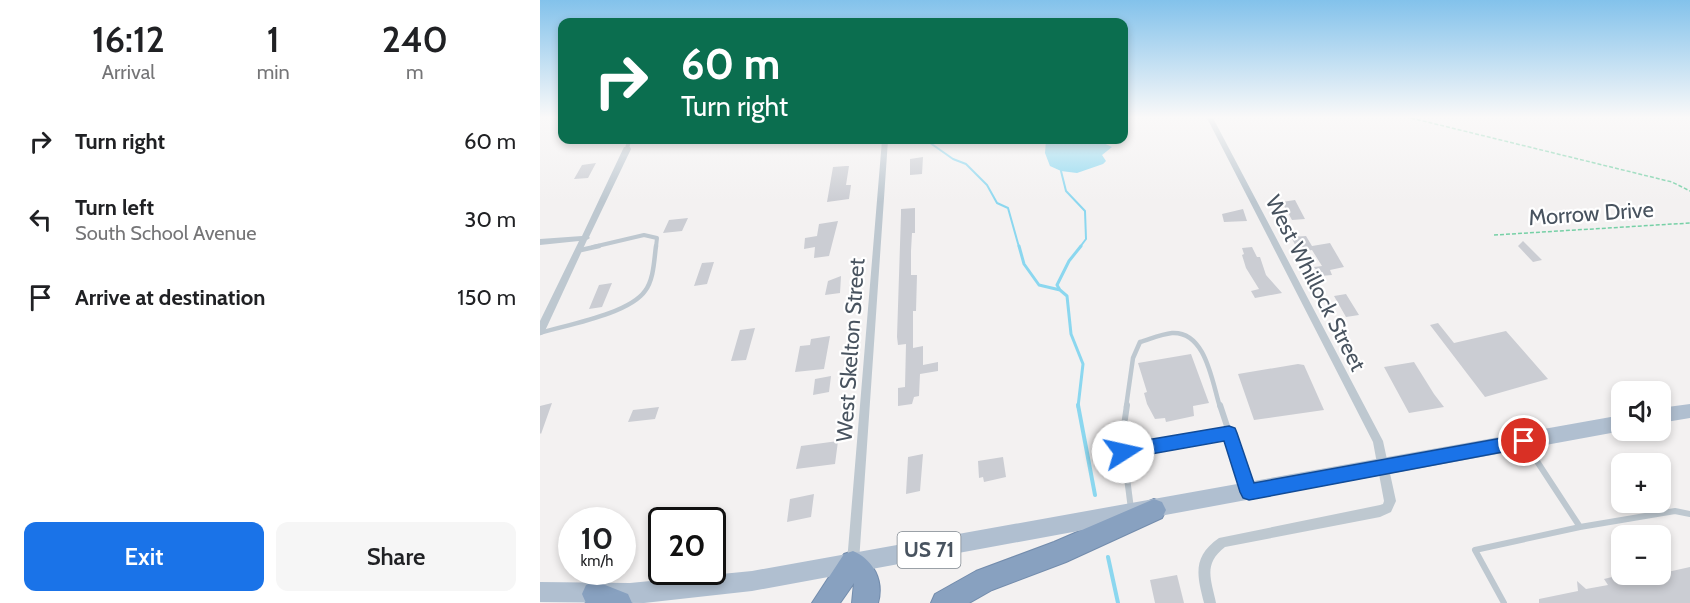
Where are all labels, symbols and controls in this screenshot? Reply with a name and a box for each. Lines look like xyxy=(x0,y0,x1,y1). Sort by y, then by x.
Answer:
text: 16:12 xyxy=(92,17,165,61)
text: 1 xyxy=(267,17,280,61)
text: 240 xyxy=(382,17,448,61)
text: 60 m xyxy=(681,38,780,90)
icon: right xyxy=(582,42,660,120)
text: Arrival xyxy=(102,60,155,84)
text: min xyxy=(257,60,290,84)
text: m xyxy=(406,60,424,84)
text: Turn right xyxy=(681,90,788,123)
icon: right xyxy=(24,125,57,158)
text: Turn right xyxy=(75,128,165,155)
text: 60 m xyxy=(464,128,516,155)
street label: West Whillock Street xyxy=(1260,191,1372,376)
text: Turn left xyxy=(75,194,154,221)
street label: Morrow Drive xyxy=(1527,196,1655,231)
icon: left xyxy=(24,203,57,236)
text: 30 m xyxy=(464,206,516,233)
text: South School Avenue xyxy=(75,221,256,245)
street label: West Skelton Street xyxy=(831,257,870,443)
icon: arrive xyxy=(24,281,57,314)
text: Arrive at destination xyxy=(75,284,265,311)
text: 150 m xyxy=(457,284,516,311)
map controls xyxy=(1611,381,1671,585)
button: sound xyxy=(1611,381,1671,441)
pin xyxy=(1498,415,1549,466)
position arrow xyxy=(1091,420,1155,484)
icon: arrive xyxy=(1507,424,1540,457)
button: + xyxy=(1611,453,1671,513)
speed limit sign: 20 xyxy=(648,507,726,585)
text: 10 xyxy=(581,520,613,557)
button: Exit xyxy=(24,522,264,591)
button: Share xyxy=(276,522,516,591)
button: − xyxy=(1611,525,1671,585)
road number: US 71 xyxy=(898,532,960,568)
text: km/h xyxy=(581,552,613,570)

